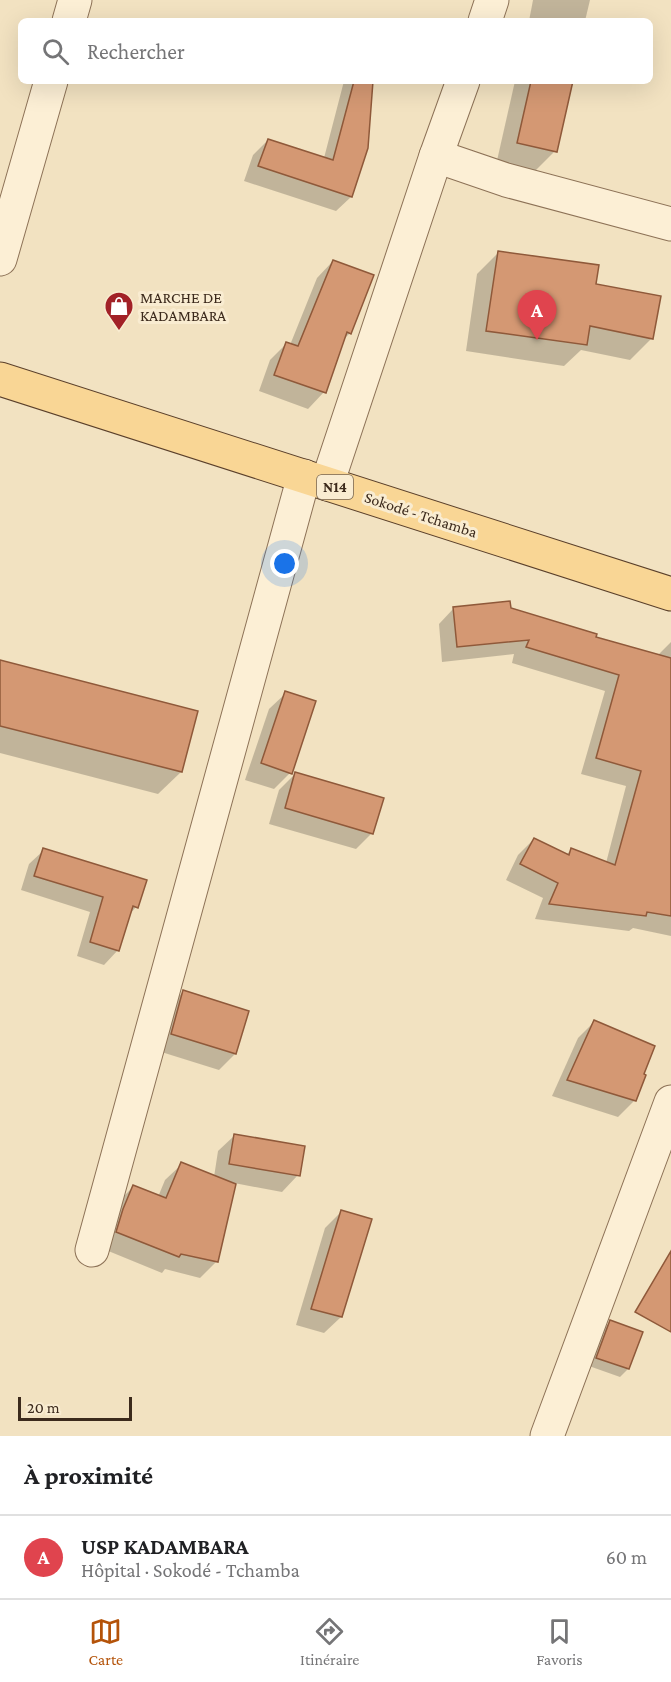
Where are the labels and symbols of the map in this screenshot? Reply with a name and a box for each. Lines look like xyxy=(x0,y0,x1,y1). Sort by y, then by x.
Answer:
place label: MARCHE DE KADAMBARA xyxy=(140,289,227,324)
shop icon: MARCHE DE KADAMBARA xyxy=(103,290,135,332)
pin: A xyxy=(518,290,556,340)
road number: N14 xyxy=(317,475,353,499)
street label: Sokodé - Tchamba xyxy=(362,488,480,541)
your location xyxy=(270,549,299,578)
scale bar xyxy=(18,1394,132,1422)

